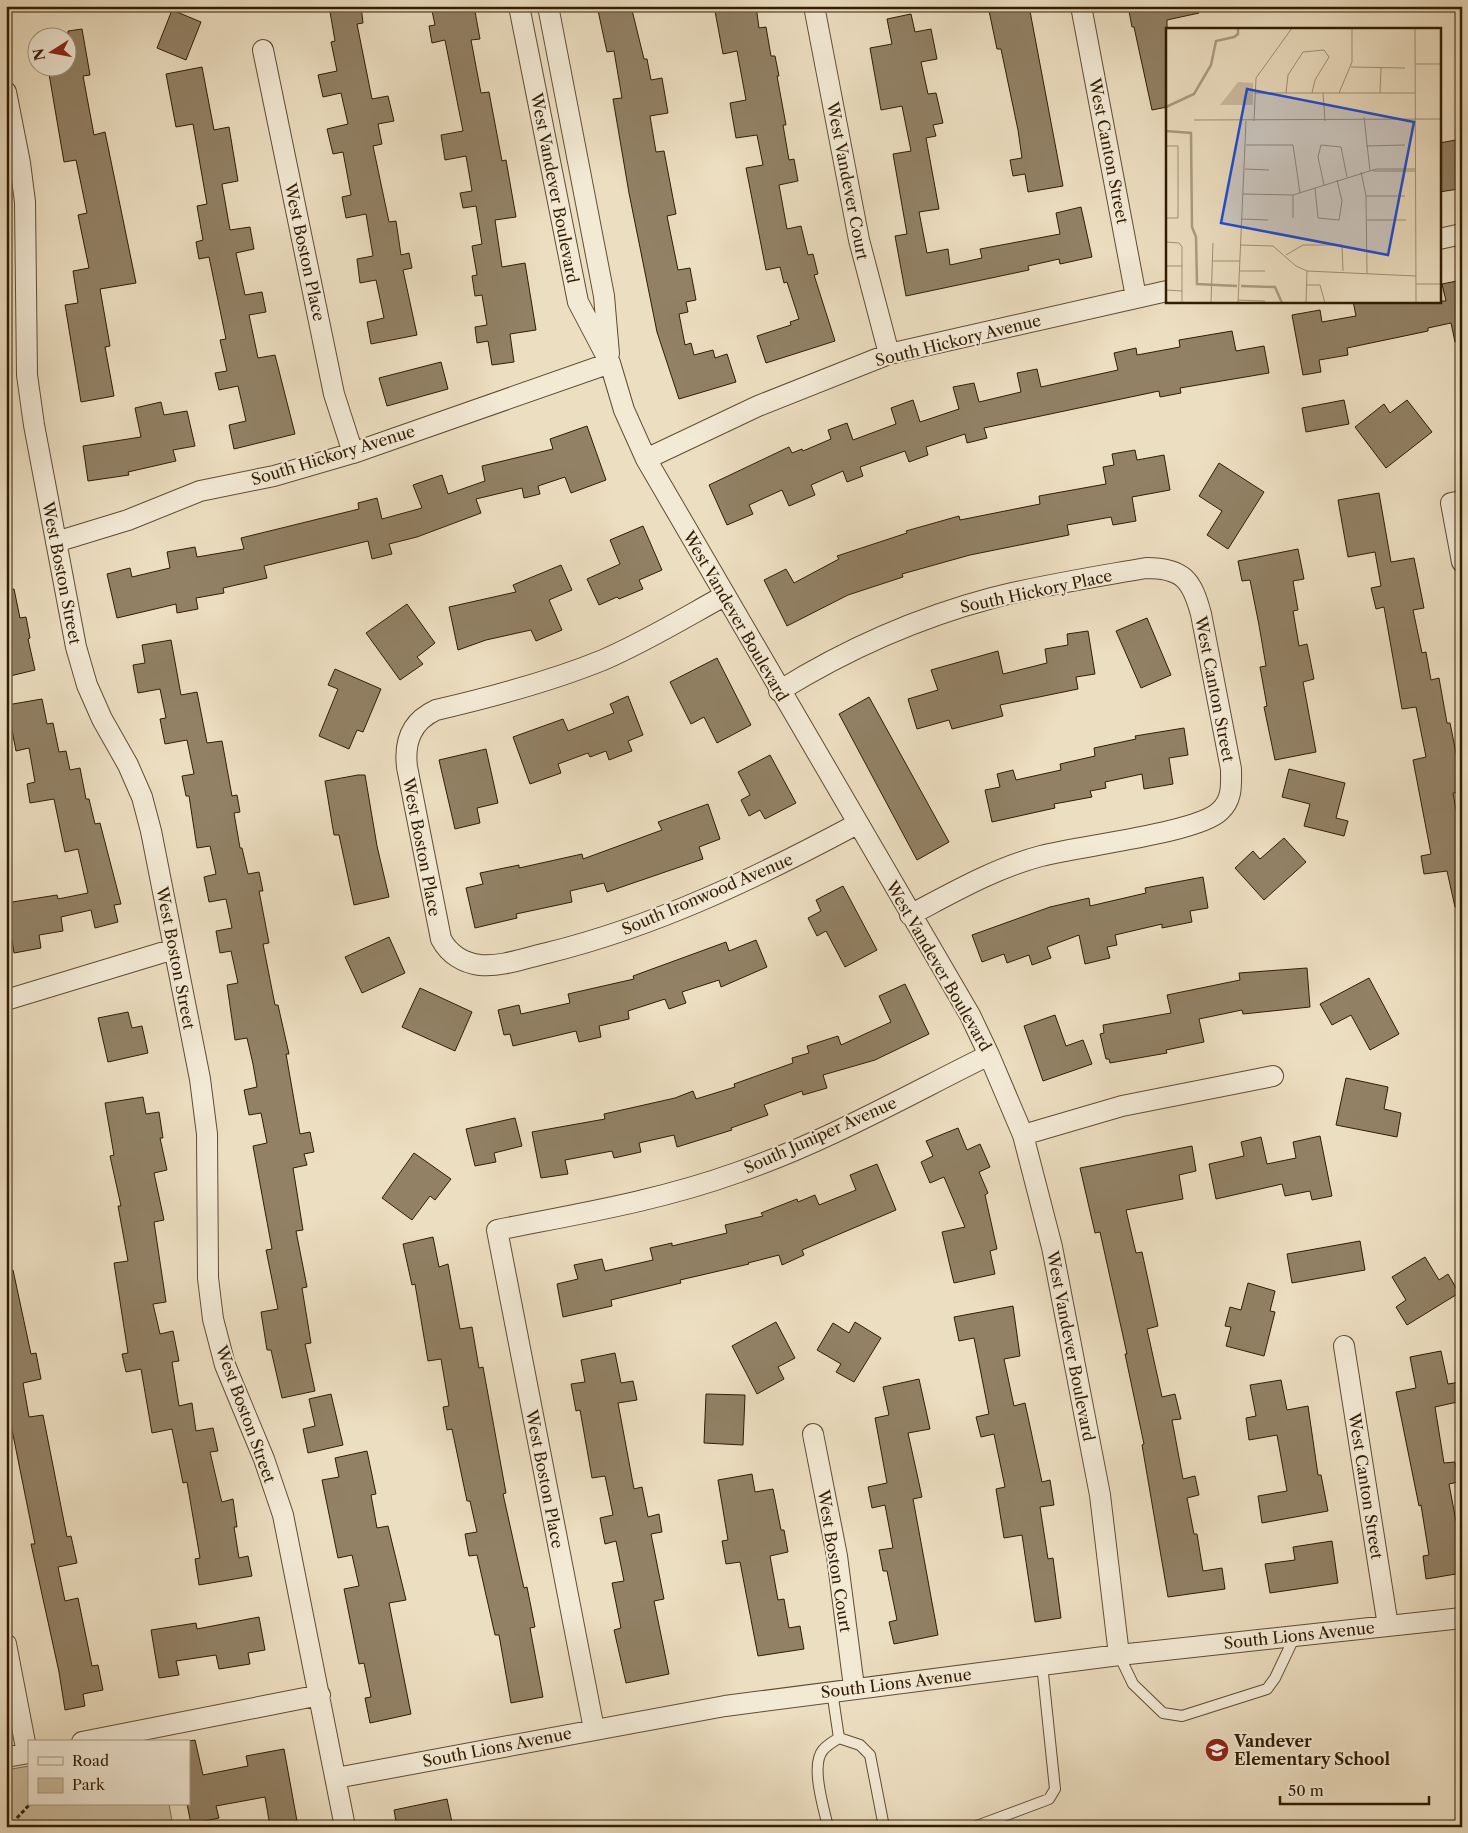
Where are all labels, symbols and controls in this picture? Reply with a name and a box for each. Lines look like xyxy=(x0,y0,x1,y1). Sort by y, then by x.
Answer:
north arrow xyxy=(28,28,78,78)
inset map xyxy=(1166,28,1440,302)
text: N xyxy=(29,47,49,62)
street label: West Canton Street xyxy=(1085,76,1133,226)
street label: West Vandever Boulevard xyxy=(527,90,583,285)
street label: West Vandever Court xyxy=(823,99,873,262)
street label: West Boston Place xyxy=(280,180,329,323)
street label: South Hickory Avenue xyxy=(873,310,1043,370)
street label: South Hickory Avenue xyxy=(249,421,417,489)
street label: West Boston Street xyxy=(38,499,86,646)
street label: West Vandever Boulevard xyxy=(679,526,793,705)
street label: South Hickory Place xyxy=(958,565,1114,617)
street label: West Canton Street xyxy=(1191,614,1239,764)
street label: West Boston Place xyxy=(399,775,445,918)
street label: South Ironwood Avenue xyxy=(618,849,796,939)
street label: West Vandever Boulevard xyxy=(882,876,996,1055)
street label: West Boston Street xyxy=(152,884,200,1031)
street label: South Juniper Avenue xyxy=(740,1092,900,1178)
street label: West Vandever Boulevard xyxy=(1043,1248,1099,1443)
street label: West Boston Street xyxy=(211,1342,280,1486)
street label: West Boston Place xyxy=(522,1407,568,1550)
street label: West Canton Street xyxy=(1344,1410,1387,1561)
street label: West Boston Court xyxy=(814,1487,856,1634)
street label: South Lions Avenue xyxy=(1222,1617,1376,1653)
street label: South Lions Avenue xyxy=(819,1664,973,1702)
street label: South Lions Avenue xyxy=(421,1723,573,1771)
place label: Vandever Elementary School xyxy=(1233,1731,1390,1769)
school or university icon: Vandever Elementary School xyxy=(1204,1737,1230,1763)
legend xyxy=(28,1740,190,1806)
text: Road xyxy=(72,1751,109,1770)
scale bar xyxy=(1280,1773,1429,1805)
text: Park xyxy=(72,1775,106,1794)
text: 50 m xyxy=(1288,1781,1324,1800)

